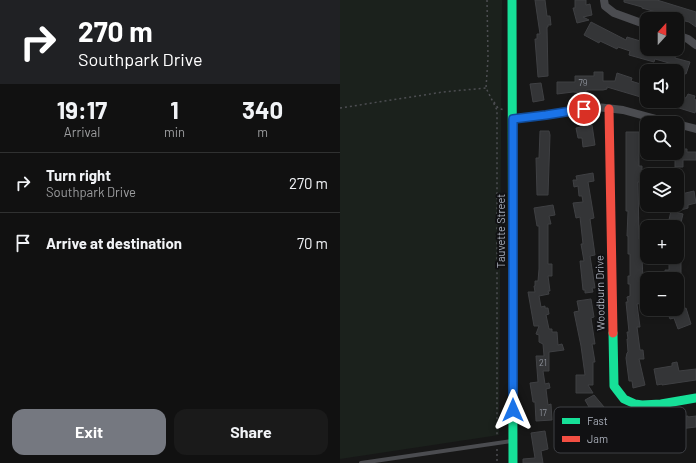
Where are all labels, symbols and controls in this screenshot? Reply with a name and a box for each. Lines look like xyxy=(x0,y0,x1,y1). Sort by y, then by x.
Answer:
north arrow xyxy=(640,12,684,56)
map controls xyxy=(640,12,684,316)
text: 270 m xyxy=(78,14,153,48)
icon: right xyxy=(12,16,64,68)
text: Southpark Drive xyxy=(78,48,203,70)
button: sound xyxy=(640,64,684,108)
house number: 79 xyxy=(579,77,588,88)
pin xyxy=(567,92,601,126)
text: 19:17 xyxy=(57,95,107,124)
text: 1 xyxy=(170,95,179,124)
text: 340 xyxy=(242,95,283,124)
icon: arrive xyxy=(573,98,595,120)
button: search xyxy=(640,116,684,160)
text: Arrival xyxy=(64,124,100,140)
text: min xyxy=(164,124,185,140)
text: m xyxy=(257,124,268,140)
text: Turn right xyxy=(46,166,111,184)
button: layers xyxy=(640,168,684,212)
icon: right xyxy=(12,172,34,194)
text: 270 m xyxy=(289,174,328,192)
text: Southpark Drive xyxy=(46,184,136,200)
street label: Tauvette Street xyxy=(494,194,507,268)
button: + xyxy=(640,220,684,264)
icon: arrive xyxy=(12,232,34,254)
text: Arrive at destination xyxy=(46,234,182,252)
text: 70 m xyxy=(297,234,328,252)
street label: Woodburn Drive xyxy=(592,255,607,331)
button: − xyxy=(640,272,684,316)
house number: 21 xyxy=(539,357,547,368)
position arrow xyxy=(492,389,534,431)
house number: 17 xyxy=(539,407,547,418)
legend xyxy=(554,407,686,453)
button: Exit xyxy=(12,409,166,455)
button: Share xyxy=(174,409,328,455)
text: Fast xyxy=(587,414,608,427)
text: Jam xyxy=(587,432,608,445)

